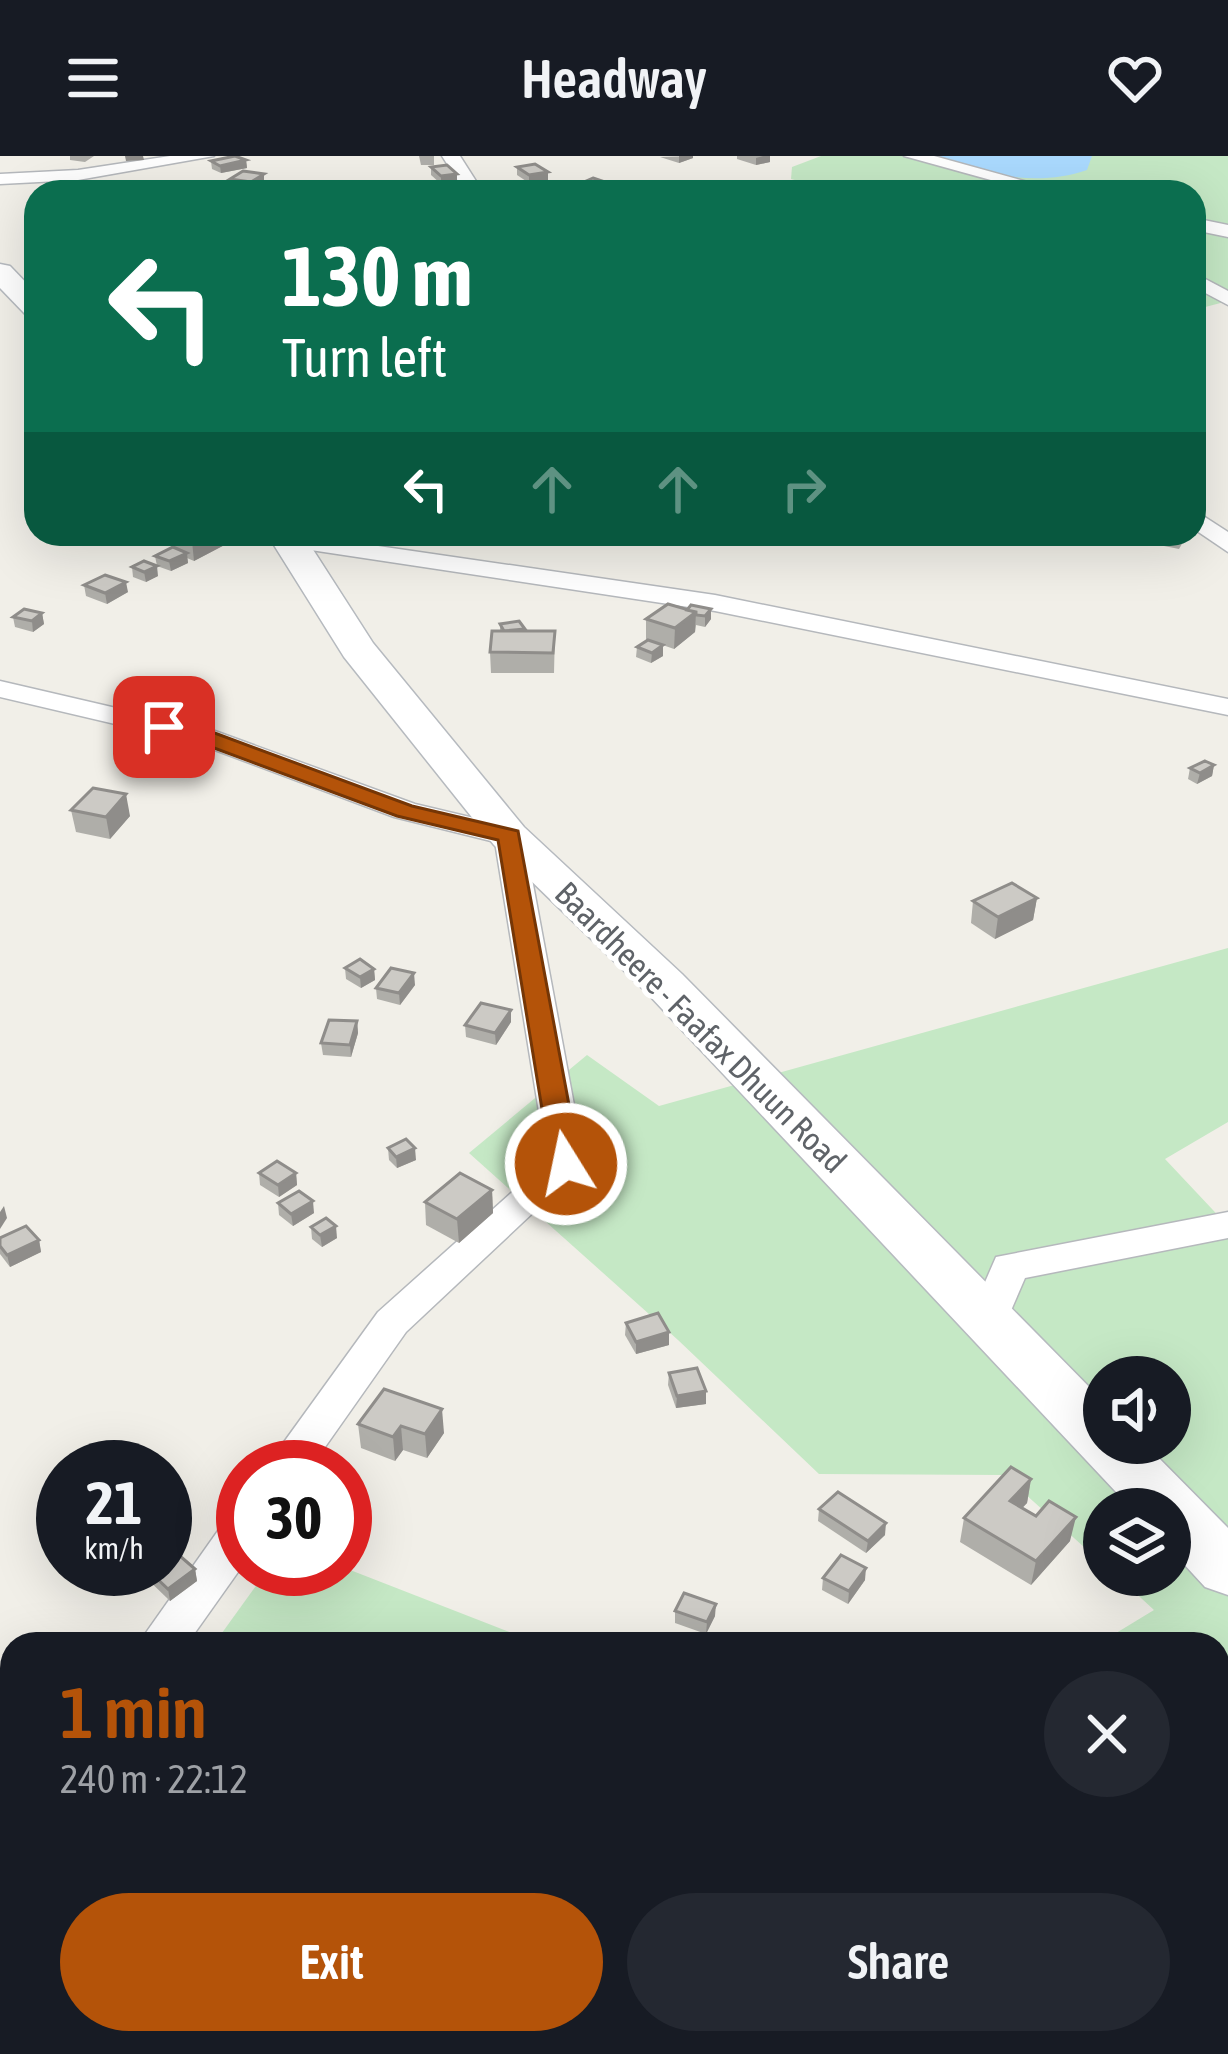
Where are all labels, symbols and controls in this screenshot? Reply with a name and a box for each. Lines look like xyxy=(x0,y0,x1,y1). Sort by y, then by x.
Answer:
icon: menu xyxy=(60,45,126,111)
icon: heart xyxy=(1102,45,1168,111)
text: Headway xyxy=(521,48,707,109)
icon: left xyxy=(84,228,240,384)
text: 130 m xyxy=(282,228,472,324)
text: Turn left xyxy=(282,327,447,388)
icon: left xyxy=(393,456,459,522)
icon: ahead xyxy=(519,456,585,522)
icon: ahead xyxy=(645,456,711,522)
icon: right xyxy=(771,456,837,522)
pin xyxy=(113,676,215,778)
icon: arrive xyxy=(131,694,197,760)
street label: Baardheere - Faafax Dhuun Road xyxy=(548,874,854,1180)
position arrow xyxy=(503,1101,629,1227)
map controls xyxy=(1083,1356,1191,1596)
button: sound xyxy=(1083,1356,1191,1464)
speed limit sign: 30 xyxy=(216,1440,372,1596)
text: 21 xyxy=(86,1468,142,1537)
button: layers xyxy=(1083,1488,1191,1596)
text: km/h xyxy=(84,1531,144,1565)
text: 1 min xyxy=(60,1671,207,1753)
button: close xyxy=(1044,1671,1170,1797)
text: 240 m · 22:12 xyxy=(60,1757,248,1801)
button: Exit xyxy=(60,1893,603,2031)
button: Share xyxy=(627,1893,1170,2031)

